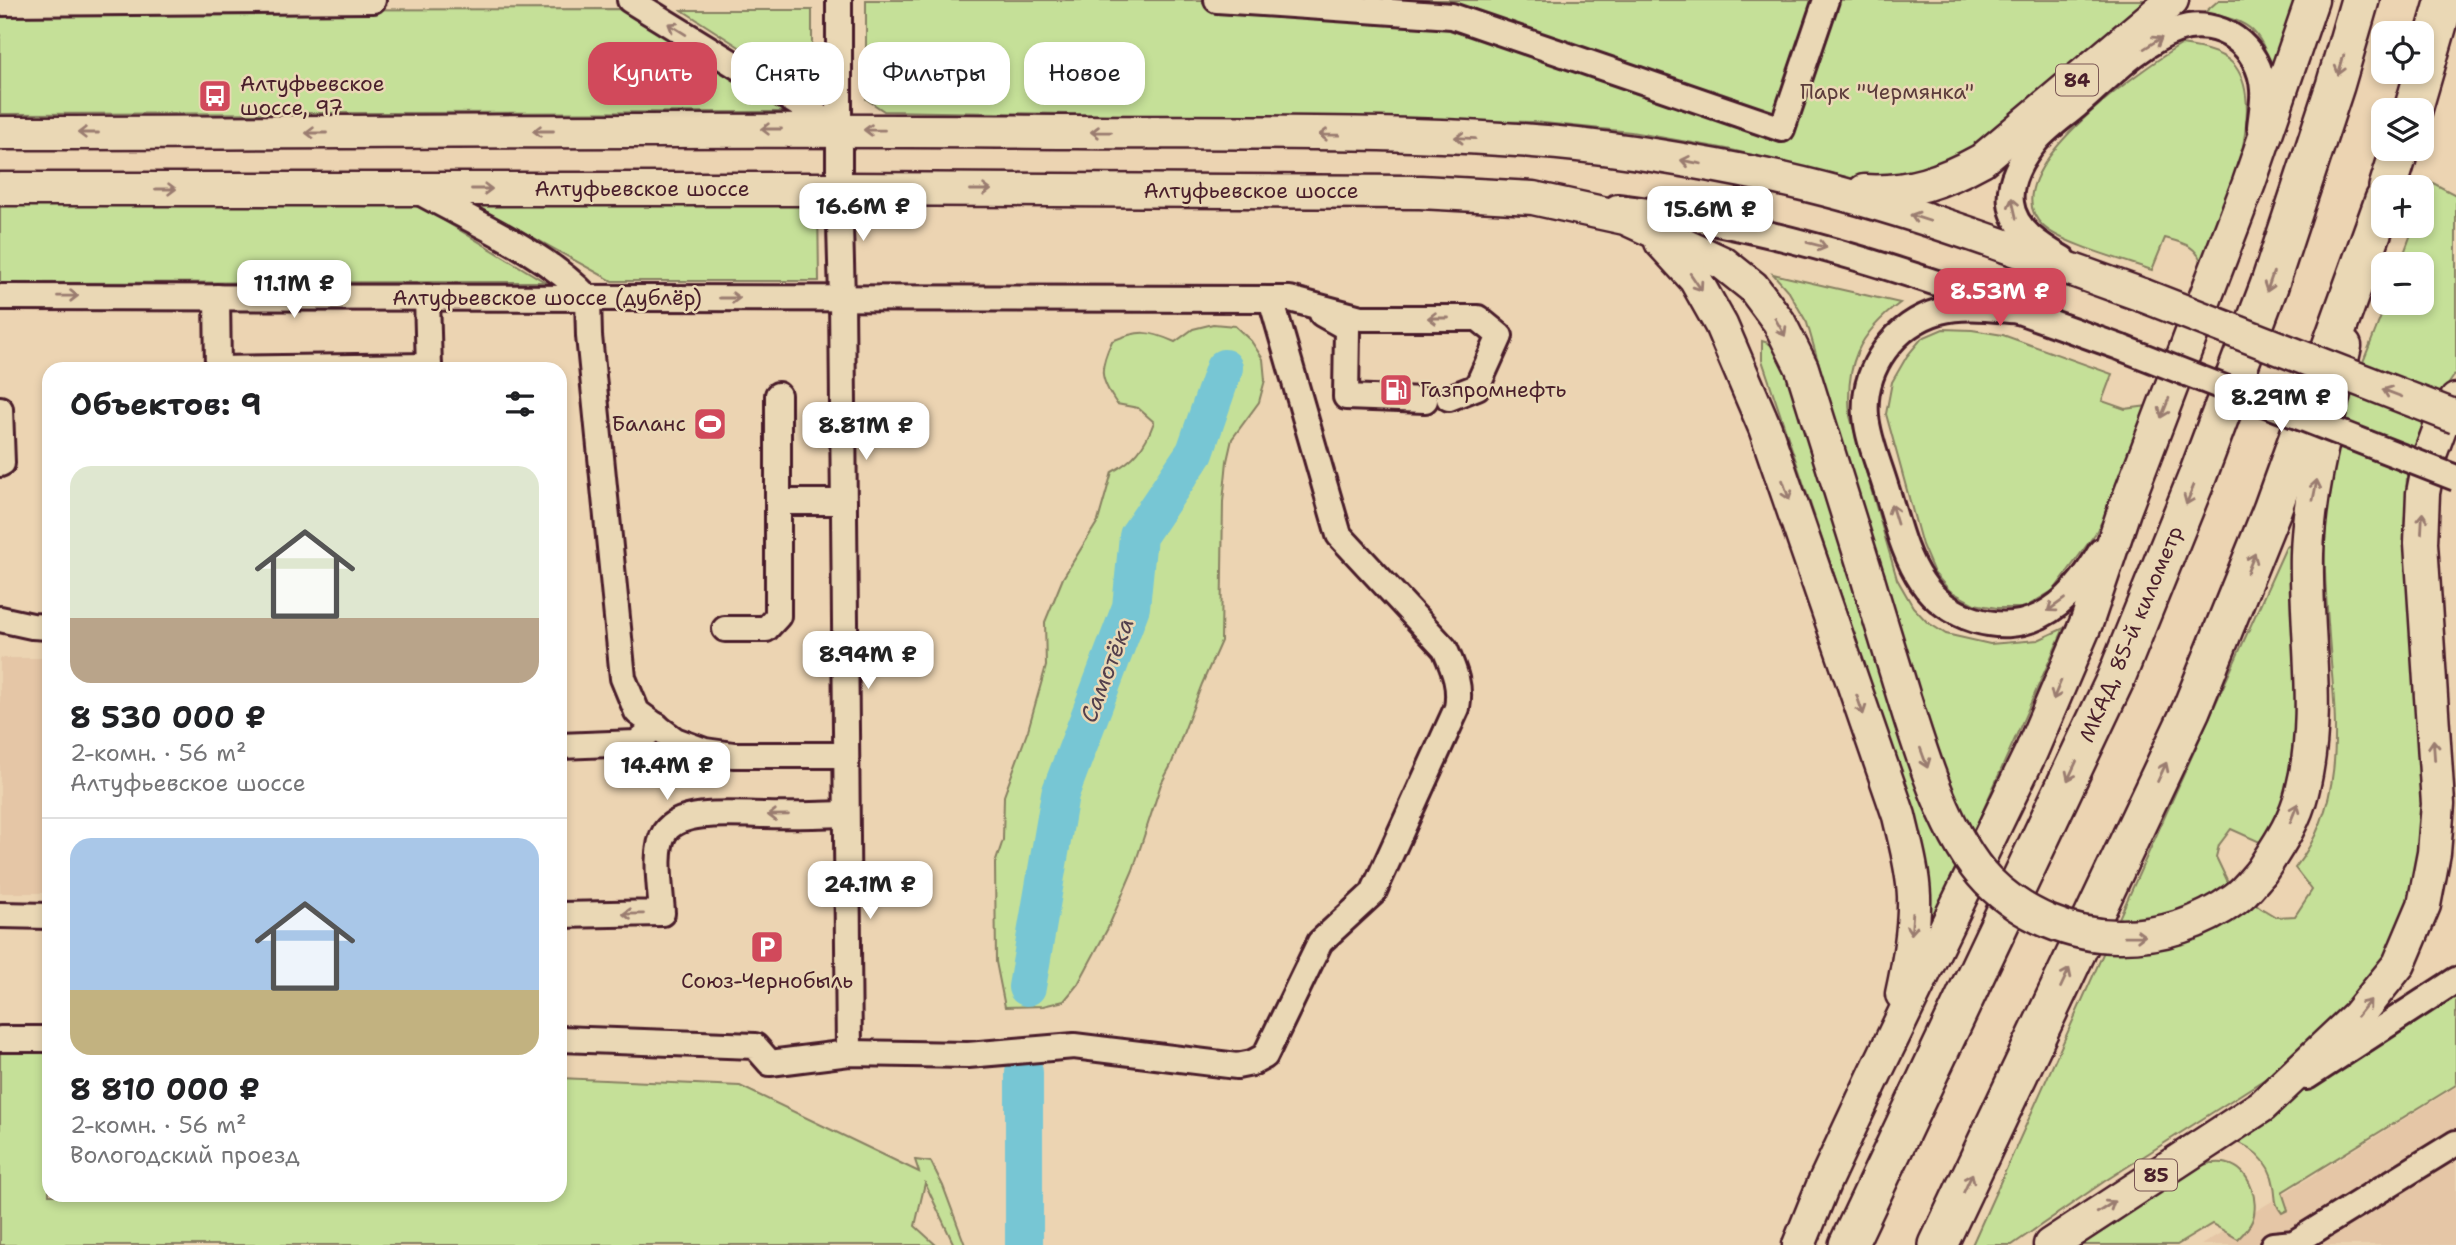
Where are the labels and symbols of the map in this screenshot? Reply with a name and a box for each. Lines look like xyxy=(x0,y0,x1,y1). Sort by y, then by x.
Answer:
one-way arrow xyxy=(667,22,687,36)
one-way arrow xyxy=(2143,35,2163,49)
one-way arrow xyxy=(2333,54,2346,76)
road number: 84 xyxy=(2056,64,2098,96)
place label: Алтуфьевское шоссе, 97 xyxy=(240,70,385,122)
bus stop icon: Алтуфьевское шоссе, 97 xyxy=(196,77,234,115)
park label: Парк "Чермянка" xyxy=(1800,78,1974,106)
one-way arrow xyxy=(760,123,783,136)
one-way arrow xyxy=(863,123,886,136)
one-way arrow xyxy=(532,124,555,138)
one-way arrow xyxy=(1090,125,1113,139)
one-way arrow xyxy=(77,126,100,140)
one-way arrow xyxy=(305,126,328,140)
one-way arrow xyxy=(1318,128,1341,141)
one-way arrow xyxy=(1453,131,1476,144)
one-way arrow xyxy=(1680,155,1703,168)
street label: Алтуфьевское шоссе xyxy=(534,175,750,203)
street label: Алтуфьевское шоссе xyxy=(1143,177,1359,205)
one-way arrow xyxy=(154,182,177,196)
one-way arrow xyxy=(470,182,493,196)
one-way arrow xyxy=(969,183,992,197)
pin: 16.6M ₽ xyxy=(798,184,928,243)
pin: 15.6M ₽ xyxy=(1645,187,1775,246)
one-way arrow xyxy=(2006,197,2019,219)
one-way arrow xyxy=(1909,211,1931,224)
one-way arrow xyxy=(1806,240,1828,253)
pin: 11.1M ₽ xyxy=(229,260,359,320)
pin: 8.53M ₽ xyxy=(1935,268,2065,328)
one-way arrow xyxy=(2263,270,2275,292)
one-way arrow xyxy=(1689,272,1703,291)
street label: Алтуфьевское шоссе (дублёр) xyxy=(392,284,702,312)
one-way arrow xyxy=(56,289,79,303)
one-way arrow xyxy=(718,291,741,305)
one-way arrow xyxy=(1427,311,1450,325)
one-way arrow xyxy=(1774,316,1788,336)
fuel station icon: Газпромнефть xyxy=(1377,371,1415,409)
pin: 8.29M ₽ xyxy=(2216,374,2346,434)
place label: Газпромнефть xyxy=(1420,376,1566,404)
one-way arrow xyxy=(2382,385,2404,398)
one-way arrow xyxy=(2158,397,2171,418)
pin: 8.81M ₽ xyxy=(801,402,931,462)
sports icon: Баланс xyxy=(691,405,729,443)
place label: Баланс xyxy=(612,410,686,438)
one-way arrow xyxy=(1781,478,1793,500)
one-way arrow xyxy=(2308,479,2322,502)
one-way arrow xyxy=(2182,483,2195,505)
one-way arrow xyxy=(1887,503,1899,525)
one-way arrow xyxy=(2415,512,2428,535)
street label: МКАД, 85-й километр xyxy=(2073,521,2189,747)
one-way arrow xyxy=(2245,552,2258,574)
one-way arrow xyxy=(2047,597,2066,612)
water label: Самотёка xyxy=(1073,613,1141,727)
pin: 8.94M ₽ xyxy=(803,632,933,691)
one-way arrow xyxy=(2050,678,2063,700)
one-way arrow xyxy=(1855,693,1867,715)
one-way arrow xyxy=(2427,739,2440,762)
pin: 14.4M ₽ xyxy=(602,742,732,802)
one-way arrow xyxy=(1919,747,1931,769)
one-way arrow xyxy=(2065,760,2078,781)
one-way arrow xyxy=(2156,762,2169,783)
one-way arrow xyxy=(2289,802,2302,824)
one-way arrow xyxy=(766,808,789,822)
pin: 24.1M ₽ xyxy=(805,862,935,921)
one-way arrow xyxy=(622,907,645,920)
one-way arrow xyxy=(1906,913,1919,936)
parking icon: Союз-Чернобыль xyxy=(748,928,786,966)
one-way arrow xyxy=(2123,929,2146,943)
place label: Союз-Чернобыль xyxy=(681,967,853,995)
one-way arrow xyxy=(2059,968,2073,989)
one-way arrow xyxy=(2356,999,2371,1017)
road number: 85 xyxy=(2135,1160,2177,1190)
one-way arrow xyxy=(1961,1173,1975,1194)
one-way arrow xyxy=(2096,1200,2116,1214)

